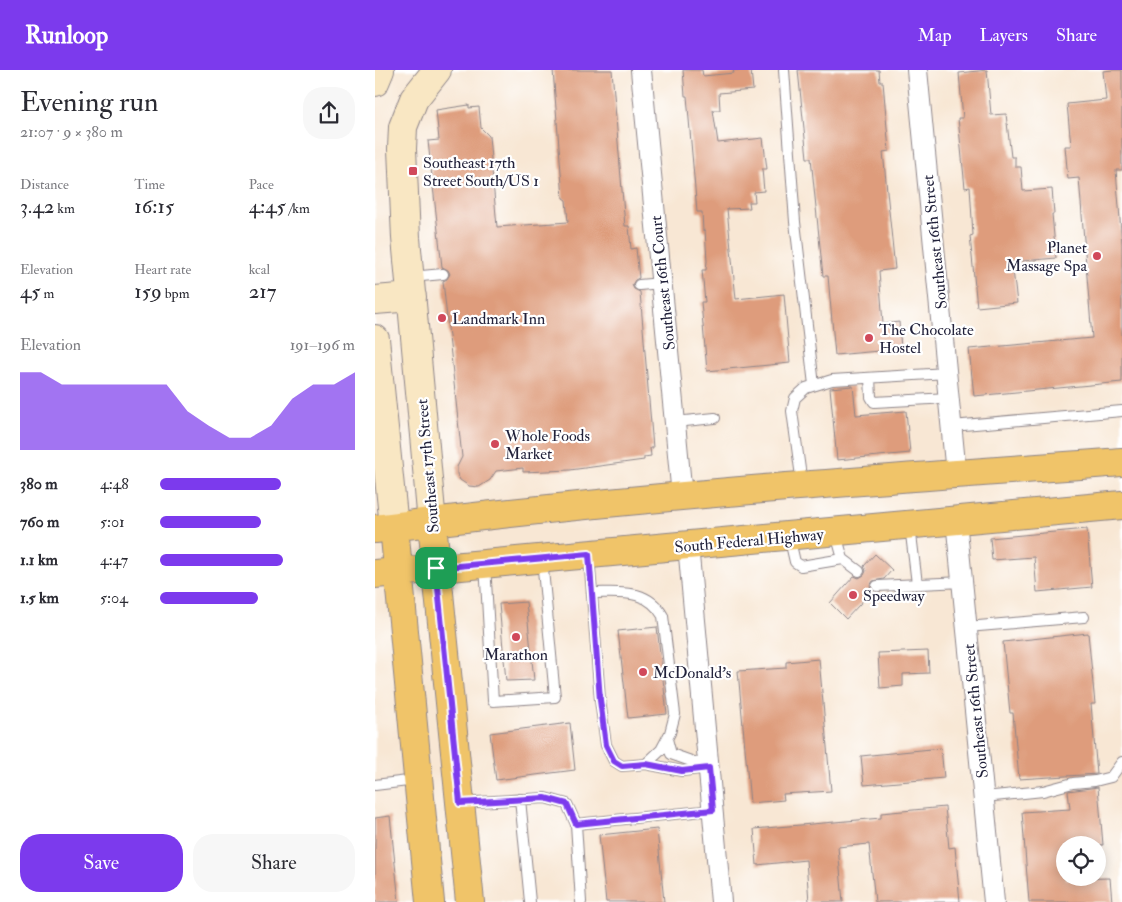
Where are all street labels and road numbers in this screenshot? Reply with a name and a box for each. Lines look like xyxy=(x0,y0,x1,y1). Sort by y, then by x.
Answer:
street label: Southeast 16th Street xyxy=(918,174,952,310)
street label: Southeast 16th Court xyxy=(646,215,680,351)
street label: Southeast 17th Street xyxy=(412,398,444,534)
street label: South Federal Highway xyxy=(674,524,825,557)
street label: Southeast 16th Street xyxy=(959,643,993,779)

